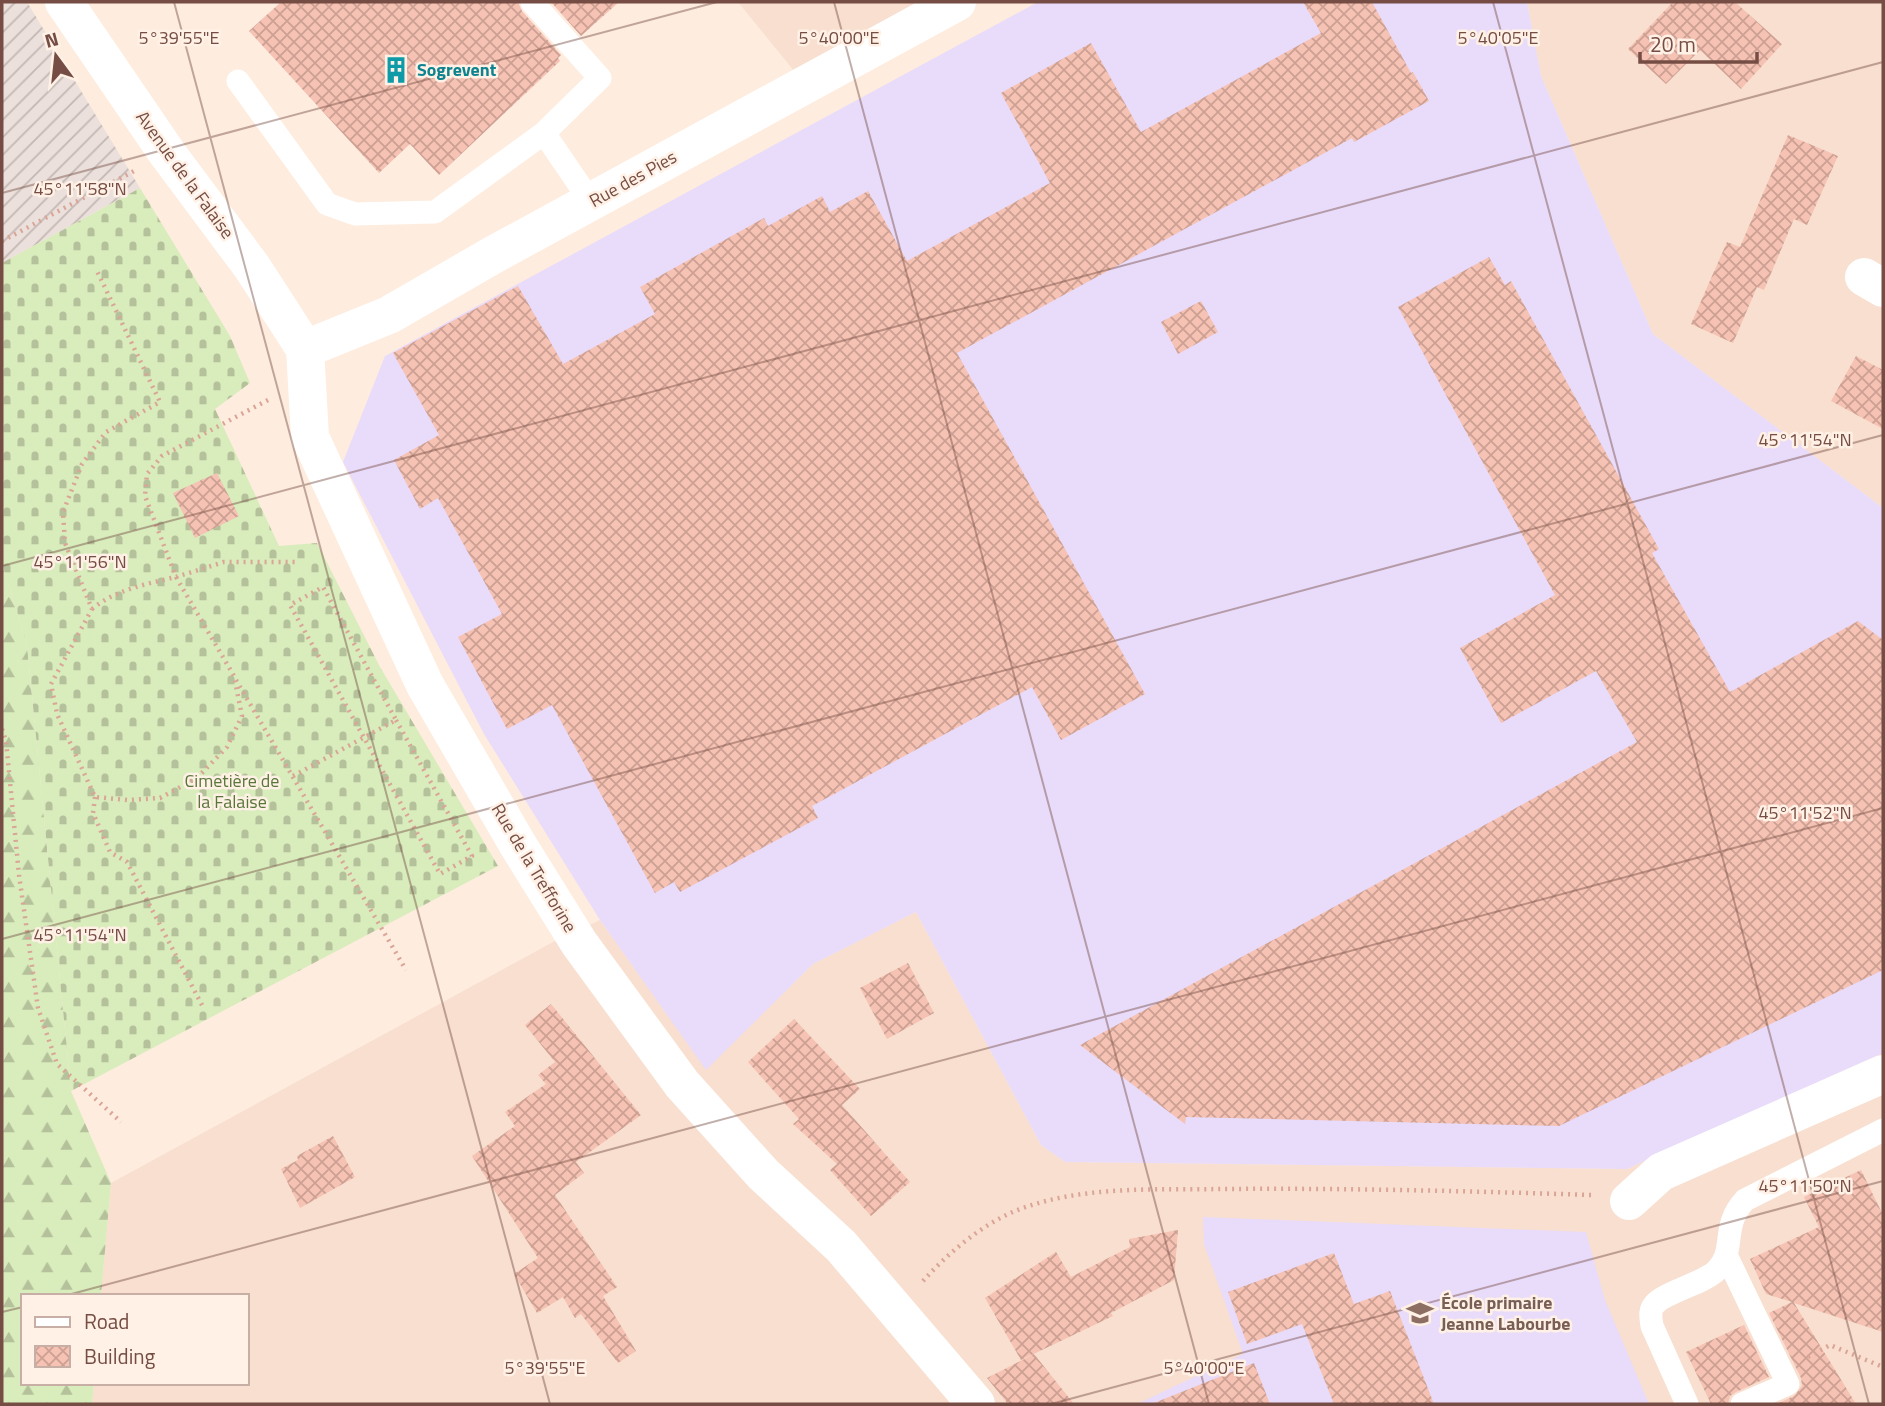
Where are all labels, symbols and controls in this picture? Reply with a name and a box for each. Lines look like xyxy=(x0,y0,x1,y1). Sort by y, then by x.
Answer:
north arrow xyxy=(21,21,91,91)
scale bar xyxy=(1640,21,1757,65)
text: N xyxy=(41,23,62,55)
text: 5°39'55"E xyxy=(139,24,219,51)
text: 5°40'00"E xyxy=(799,24,879,51)
text: 5°40'05"E xyxy=(1458,24,1538,51)
text: 20 m xyxy=(1650,28,1696,60)
building icon: Sogrevent xyxy=(381,55,411,85)
place label: Sogrevent xyxy=(417,56,497,83)
street label: Avenue de la Falaise xyxy=(130,105,241,244)
street label: Rue des Pies xyxy=(584,143,682,214)
text: 45°11'58"N xyxy=(33,175,127,202)
text: 45°11'54"N xyxy=(1758,426,1852,453)
text: 45°11'56"N xyxy=(33,548,127,575)
park label: Cimetière de la Falaise xyxy=(185,767,279,815)
street label: Rue de la Trefforine xyxy=(485,798,584,938)
text: 45°11'52"N xyxy=(1758,799,1852,826)
text: 45°11'54"N xyxy=(33,921,127,948)
text: 45°11'50"N xyxy=(1758,1172,1852,1199)
place label: École primaire Jeanne Labourbe xyxy=(1441,1289,1570,1337)
legend xyxy=(21,1294,248,1385)
school or university icon: École primaire Jeanne Labourbe xyxy=(1405,1298,1435,1328)
text: Road xyxy=(84,1305,129,1337)
text: Building xyxy=(84,1340,156,1372)
text: 5°39'55"E xyxy=(505,1354,585,1381)
text: 5°40'00"E xyxy=(1164,1354,1244,1381)

